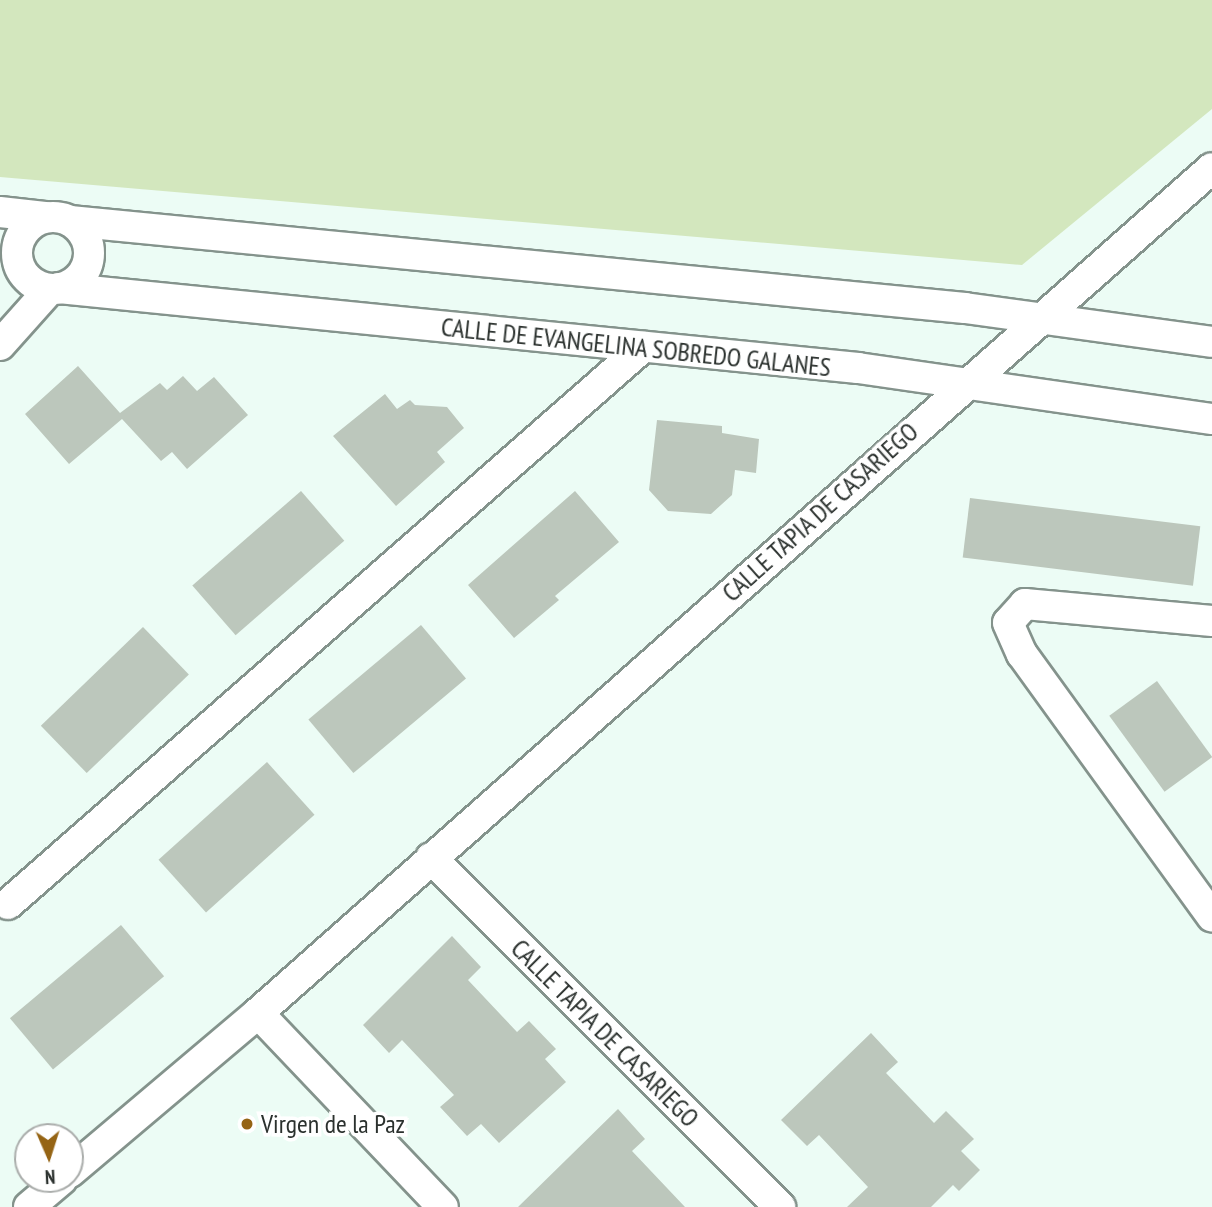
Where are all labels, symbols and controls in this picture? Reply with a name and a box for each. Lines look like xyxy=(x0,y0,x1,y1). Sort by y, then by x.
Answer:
street label: CALLE DE EVANGELINA SOBREDO GALANES xyxy=(439,311,833,383)
street label: CALLE TAPIA DE CASARIEGO xyxy=(715,415,925,609)
street label: CALLE TAPIA DE CASARIEGO xyxy=(504,932,706,1134)
place label: Virgen de la Paz xyxy=(261,1108,405,1140)
marker: Virgen de la Paz xyxy=(239,1116,255,1132)
north arrow xyxy=(14,1123,84,1193)
text: N xyxy=(44,1165,56,1189)

